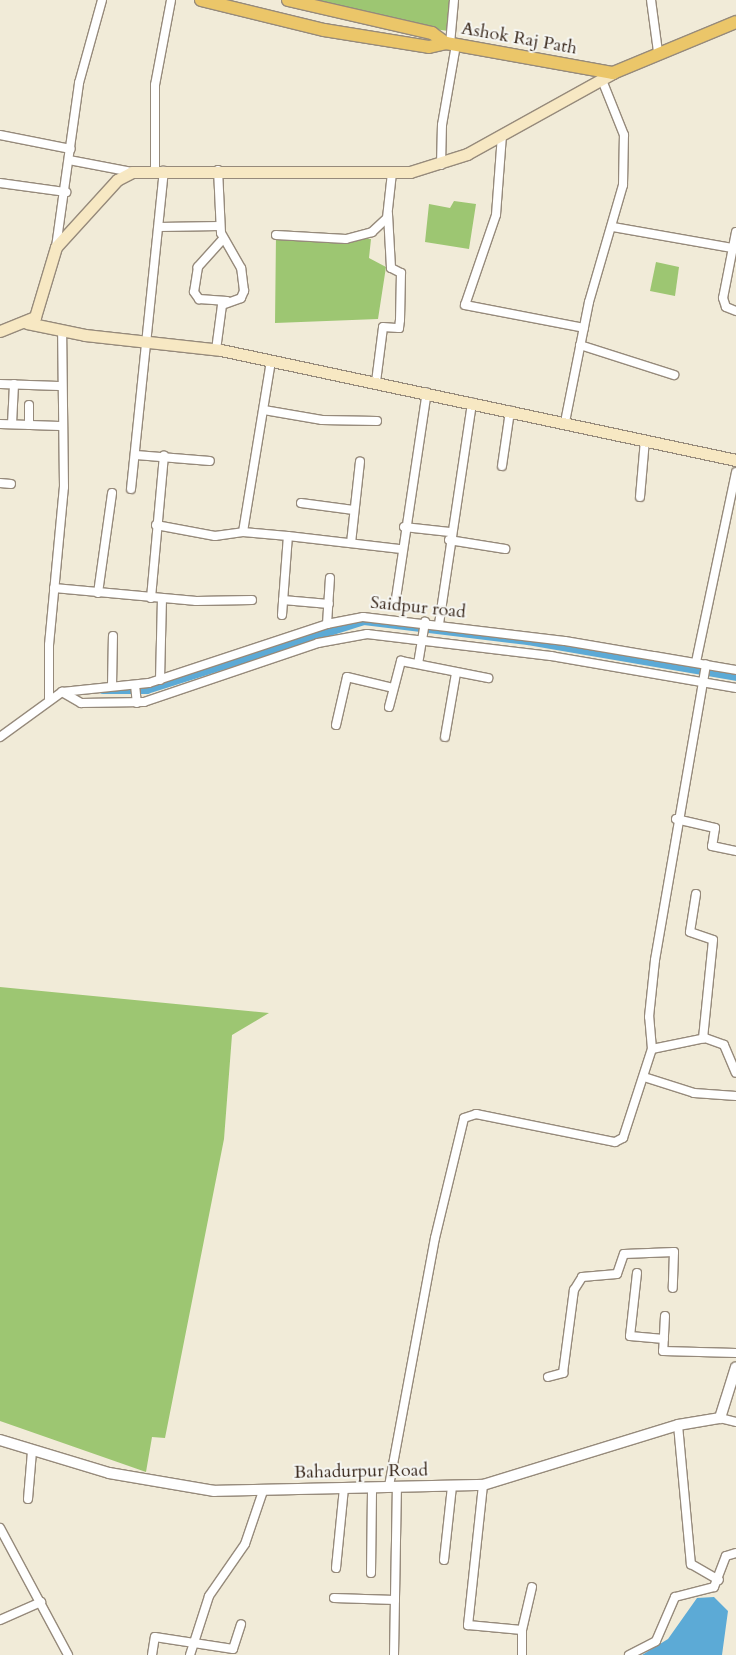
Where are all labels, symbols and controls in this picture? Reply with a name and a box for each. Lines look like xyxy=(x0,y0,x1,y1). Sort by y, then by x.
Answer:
street label: Ashok Raj Path xyxy=(459,18,579,60)
street label: Saidpur road xyxy=(369,592,467,624)
street label: Bahadurpur Road xyxy=(294,1460,428,1484)

